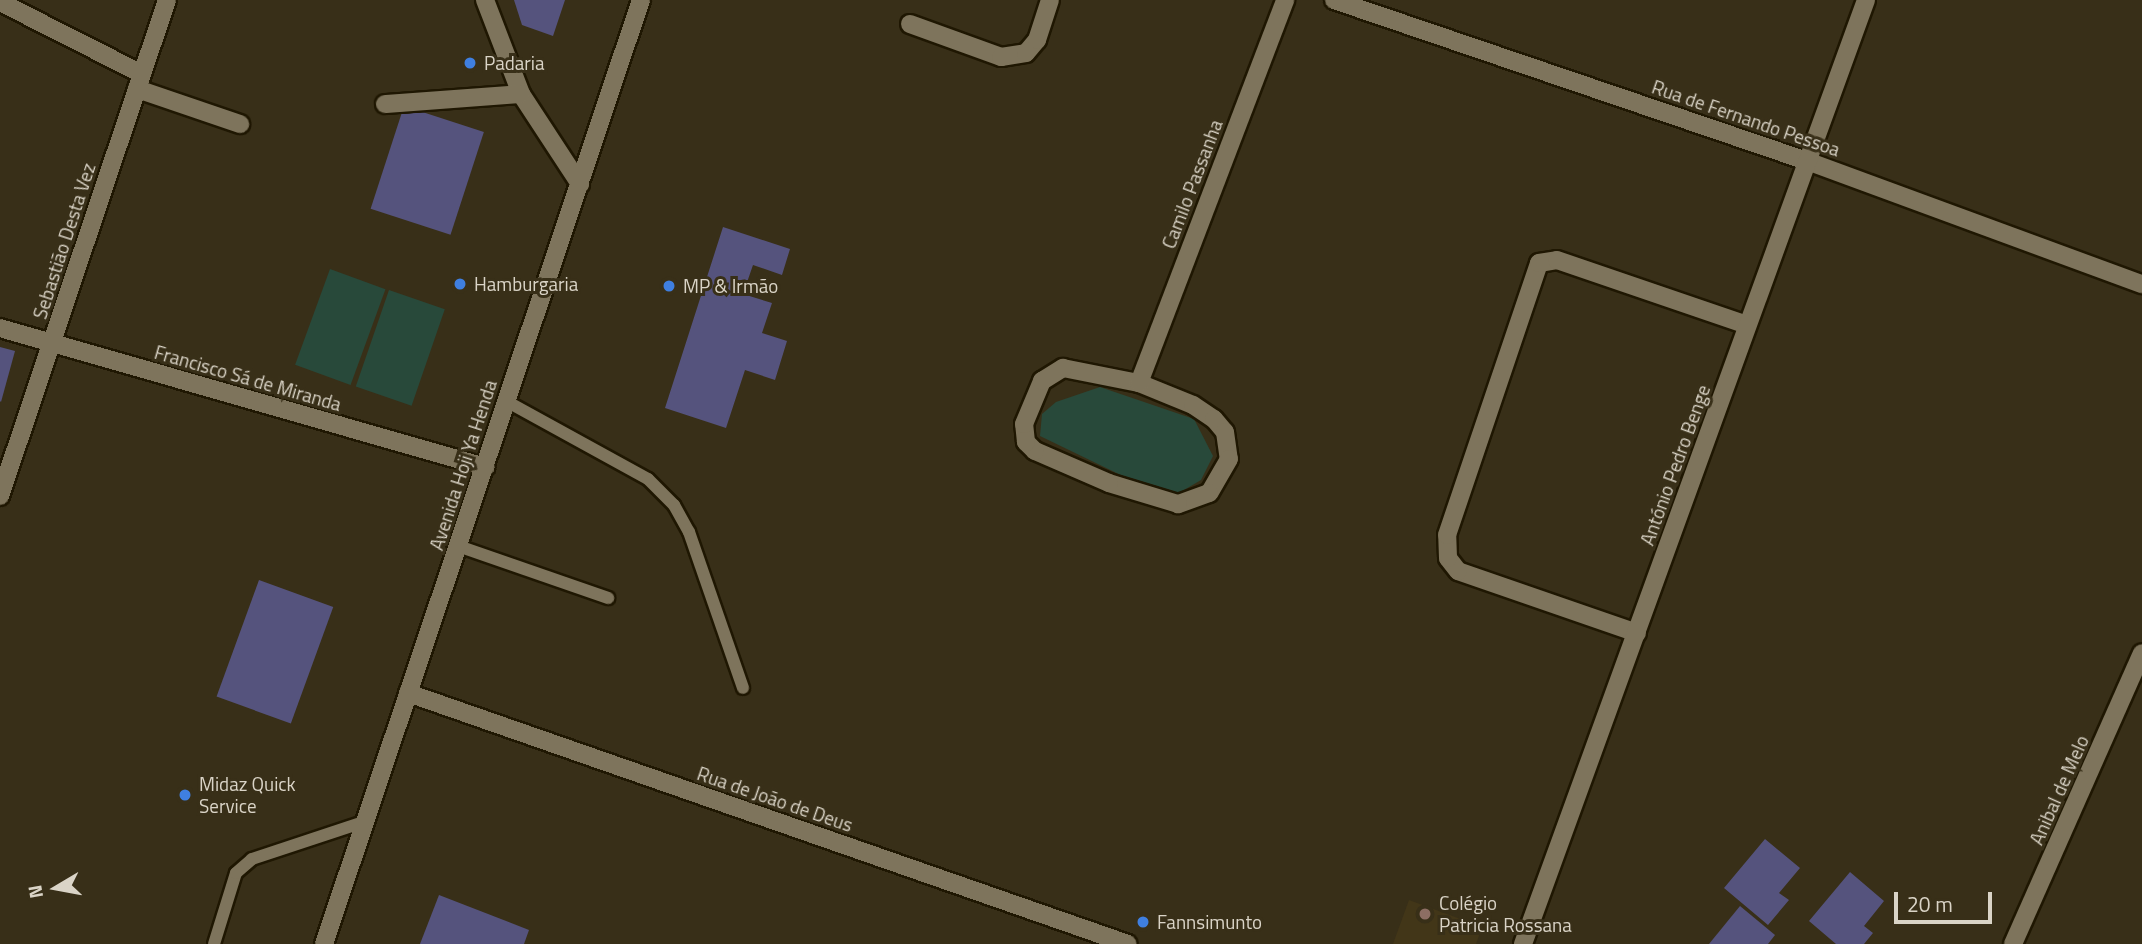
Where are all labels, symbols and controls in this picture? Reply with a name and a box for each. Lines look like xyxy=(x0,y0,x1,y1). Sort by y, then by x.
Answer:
place label: Padaria xyxy=(484,52,545,74)
marker: Padaria xyxy=(462,55,478,71)
street label: Rua de Fernando Pessoa xyxy=(1649,75,1843,161)
street label: Camilo Passanha xyxy=(1157,116,1227,252)
street label: Sebastião Desta Vez xyxy=(28,160,100,322)
place label: Hamburgaria xyxy=(474,273,578,295)
place label: MP & Irmão xyxy=(683,275,778,297)
marker: Hamburgaria xyxy=(452,276,468,292)
marker: MP & Irmão xyxy=(661,278,677,294)
street label: Francisco Sá de Miranda xyxy=(152,340,344,416)
street label: Avenida Hoji Ya Henda xyxy=(425,377,501,553)
street label: António Pedro Benge xyxy=(1635,382,1715,548)
street label: Anibal de Melo xyxy=(2025,732,2093,848)
street label: Rua de João de Deus xyxy=(694,762,856,836)
place label: Midaz Quick Service xyxy=(199,773,296,817)
marker: Midaz Quick Service xyxy=(177,787,193,803)
north arrow xyxy=(21,853,91,923)
scale bar xyxy=(1897,878,1995,922)
text: N xyxy=(19,883,50,901)
text: 20 m xyxy=(1907,888,1953,920)
place label: Colégio Patricia Rossana xyxy=(1439,892,1572,936)
marker: Colégio Patricia Rossana xyxy=(1417,906,1433,922)
place label: Fannsimunto xyxy=(1157,911,1262,933)
marker: Fannsimunto xyxy=(1135,914,1151,930)

